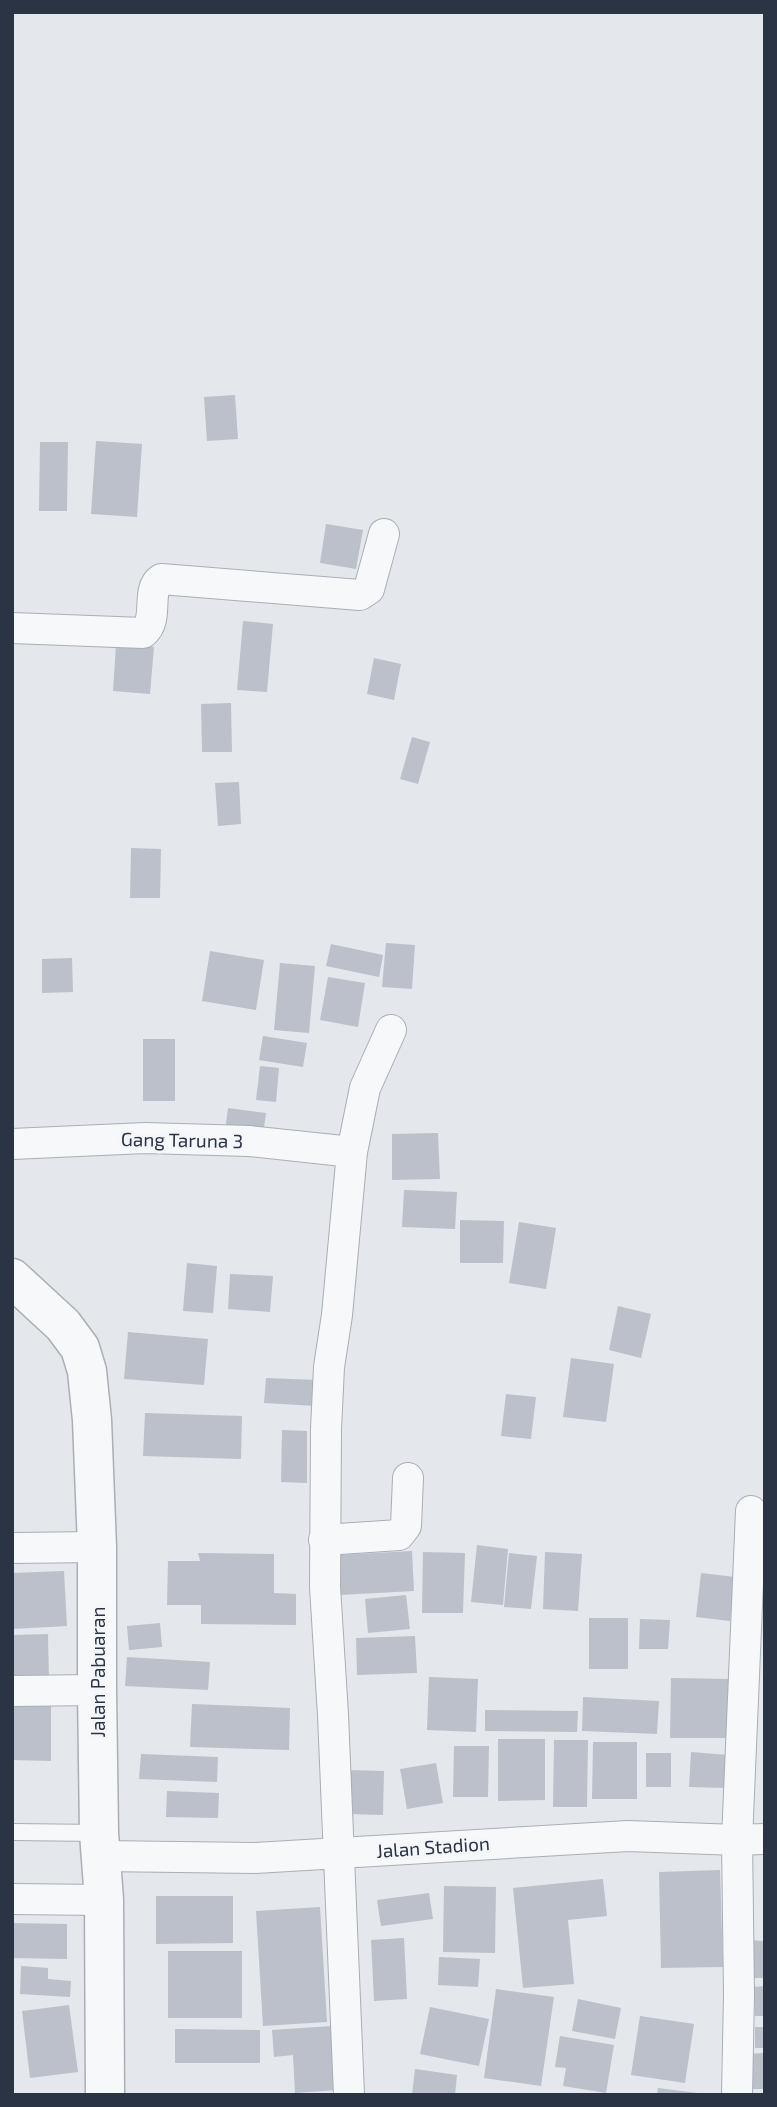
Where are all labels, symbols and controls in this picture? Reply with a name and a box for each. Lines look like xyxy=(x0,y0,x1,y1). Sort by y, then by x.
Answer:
street label: Gang Taruna 3 xyxy=(121,1127,243,1152)
street label: Jalan Pabuaran xyxy=(86,1607,109,1738)
street label: Jalan Stadion xyxy=(375,1831,491,1862)

